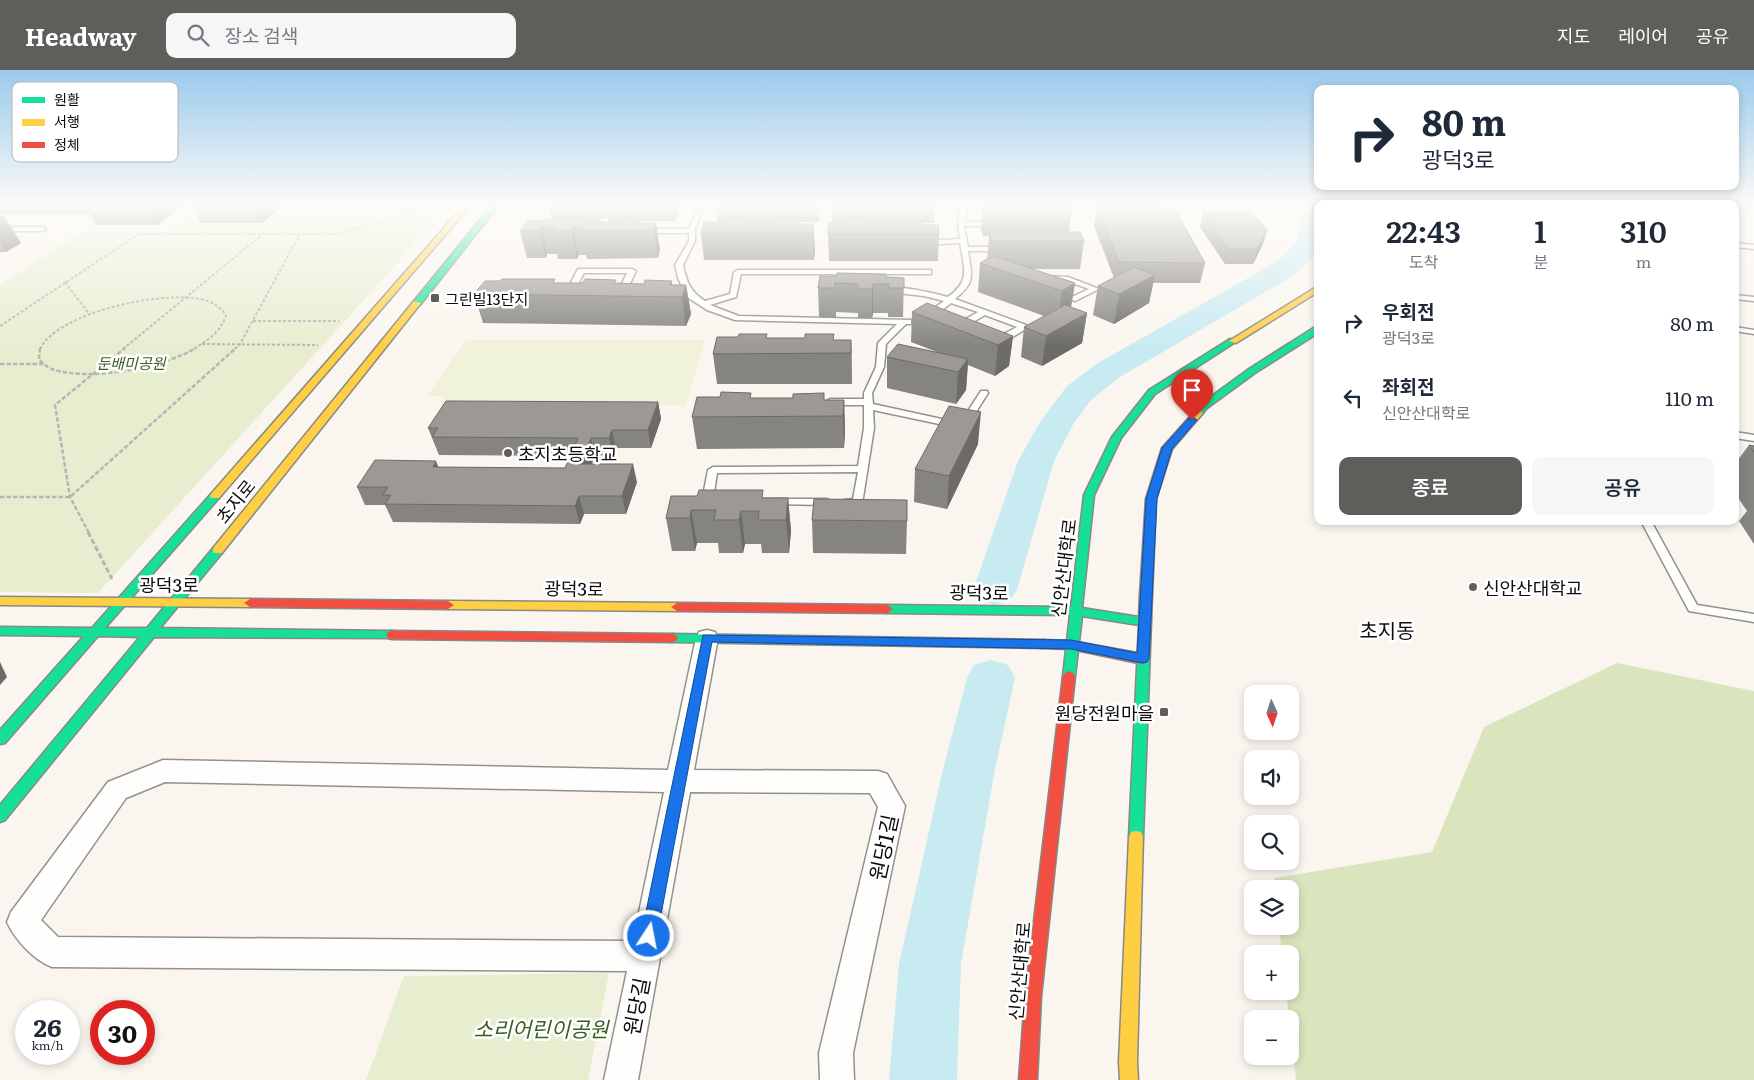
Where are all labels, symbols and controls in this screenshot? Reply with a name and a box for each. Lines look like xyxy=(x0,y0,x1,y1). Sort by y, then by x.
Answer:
search box xyxy=(166,13,516,58)
text: Headway xyxy=(25,18,136,53)
icon: search xyxy=(184,21,212,49)
text: 장소 검색 xyxy=(224,21,298,49)
text: 지도 xyxy=(1557,22,1590,49)
text: 레이어 xyxy=(1618,22,1668,49)
text: 공유 xyxy=(1696,22,1729,49)
legend xyxy=(12,82,178,162)
text: 원활 xyxy=(54,89,80,109)
text: 80 m xyxy=(1422,95,1506,147)
icon: right xyxy=(1339,105,1404,170)
text: 서행 xyxy=(54,111,80,131)
text: 정체 xyxy=(54,134,80,154)
text: 광덕3로 xyxy=(1422,142,1495,175)
text: 22:43 xyxy=(1386,208,1461,252)
text: 1 xyxy=(1534,208,1547,252)
text: 310 xyxy=(1620,208,1667,252)
text: 도착 xyxy=(1409,249,1438,273)
text: 분 xyxy=(1533,249,1548,273)
text: m xyxy=(1636,249,1651,273)
place label: 그린빌13단지 xyxy=(445,287,528,310)
marker: 그린빌13단지 xyxy=(429,292,441,304)
text: 우회전 xyxy=(1382,297,1434,325)
icon: right xyxy=(1339,309,1367,337)
text: 80 m xyxy=(1670,309,1714,337)
text: 광덕3로 xyxy=(1382,325,1435,349)
park label: 둔배미공원 xyxy=(96,351,167,374)
pin xyxy=(1171,369,1213,420)
text: 좌회전 xyxy=(1382,372,1434,400)
icon: arrive xyxy=(1178,376,1206,404)
icon: left xyxy=(1339,384,1367,412)
text: 110 m xyxy=(1665,384,1714,412)
text: 신안산대학로 xyxy=(1382,400,1470,424)
place label: 초지초등학교 xyxy=(518,440,617,467)
marker: 초지초등학교 xyxy=(502,447,514,459)
button: 종료 xyxy=(1339,457,1522,515)
button: 공유 xyxy=(1532,457,1714,515)
street label: 초지로 xyxy=(209,473,261,529)
street label: 신안산대학로 xyxy=(1044,517,1082,619)
street label: 광덕3로 xyxy=(139,571,199,598)
street label: 광덕3로 xyxy=(544,574,604,602)
place label: 신안산대학교 xyxy=(1483,574,1582,601)
street label: 광덕3로 xyxy=(949,578,1009,606)
marker: 신안산대학교 xyxy=(1467,581,1479,593)
district label: 초지동 xyxy=(1359,614,1415,644)
north arrow xyxy=(1244,685,1299,740)
map controls xyxy=(1244,685,1299,1065)
place label: 원당전원마을 xyxy=(1055,699,1154,726)
marker: 원당전원마을 xyxy=(1158,706,1170,718)
button: sound xyxy=(1244,750,1299,805)
street label: 원당1길 xyxy=(860,811,904,883)
button: search xyxy=(1244,815,1299,870)
button: layers xyxy=(1244,880,1299,935)
position arrow xyxy=(622,909,674,961)
street label: 신안산대학로 xyxy=(1001,920,1037,1022)
button: + xyxy=(1244,945,1299,1000)
street label: 원당길 xyxy=(614,975,656,1037)
speed limit sign: 30 xyxy=(90,1000,155,1065)
text: 26 xyxy=(33,1008,62,1045)
button: − xyxy=(1244,1010,1299,1065)
park label: 소리어린이공원 xyxy=(473,1012,610,1043)
text: km/h xyxy=(32,1036,63,1054)

